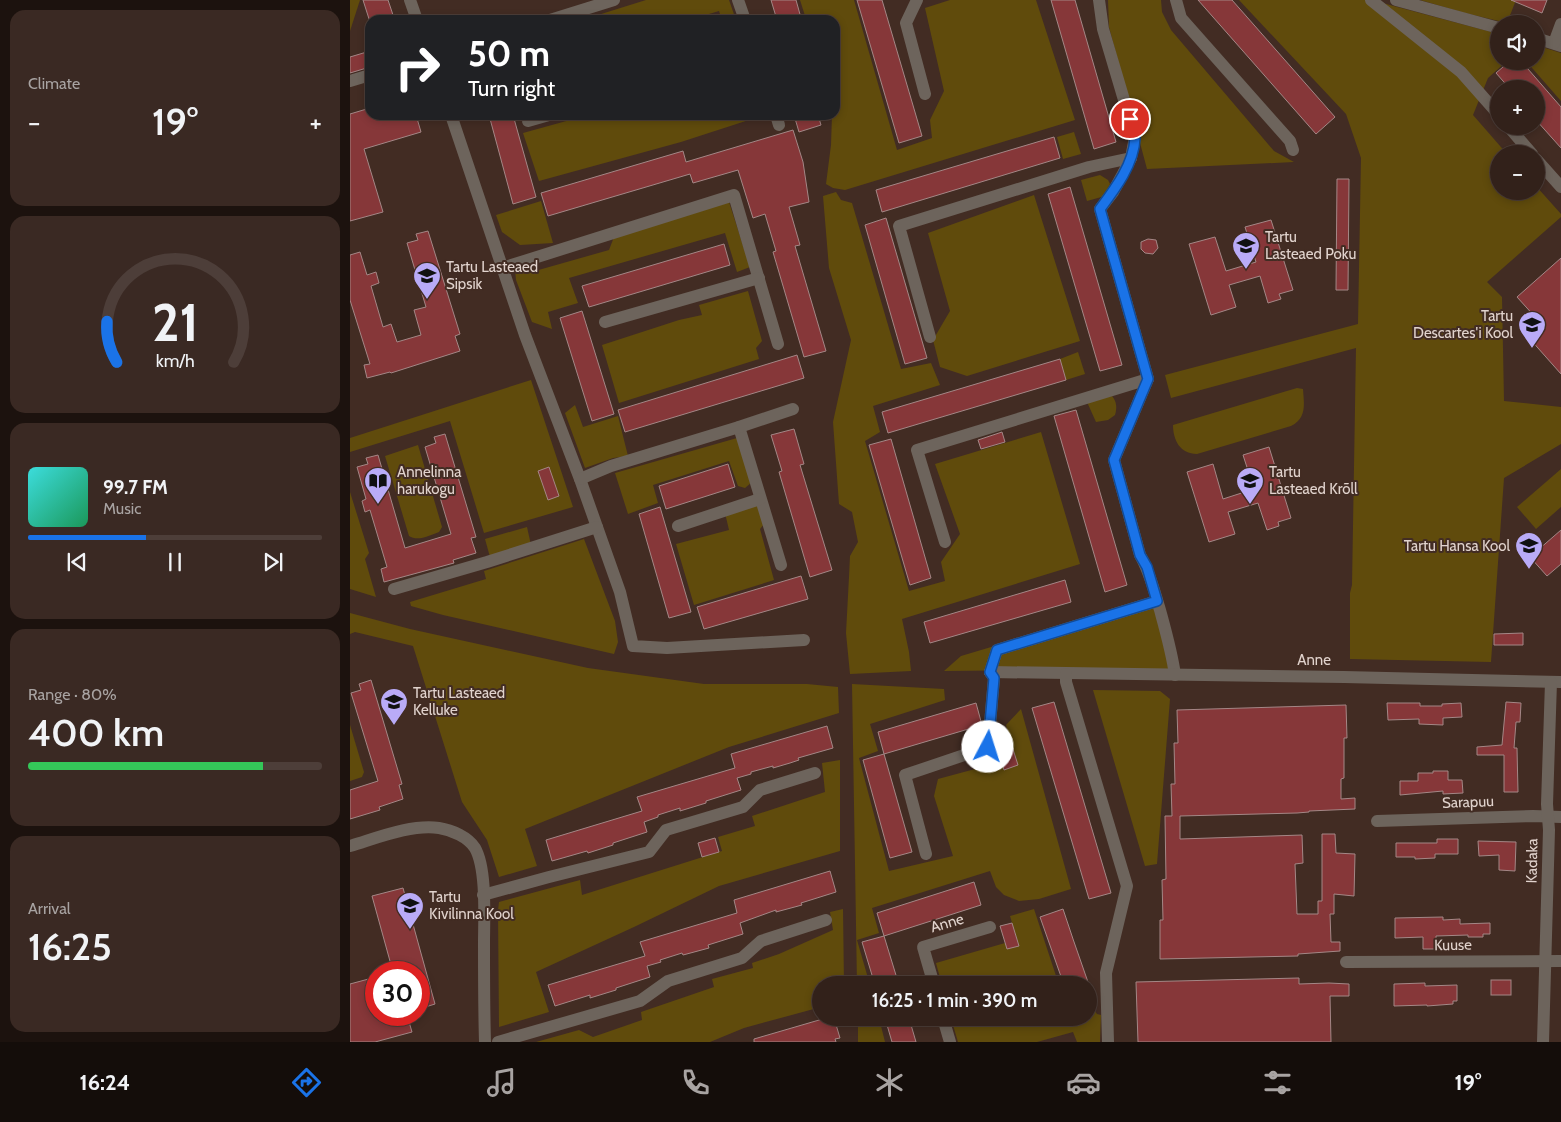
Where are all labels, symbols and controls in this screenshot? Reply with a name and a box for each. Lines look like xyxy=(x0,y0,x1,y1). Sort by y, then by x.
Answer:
map controls xyxy=(1490,15,1545,200)
button: sound xyxy=(1490,15,1545,70)
text: 50 m xyxy=(468,32,550,75)
icon: right xyxy=(385,35,450,100)
text: Climate xyxy=(28,74,80,93)
text: Turn right xyxy=(468,75,555,102)
button: + xyxy=(1490,80,1545,135)
text: 19° xyxy=(152,98,198,145)
pin xyxy=(1109,98,1151,140)
text: − xyxy=(28,105,40,139)
text: + xyxy=(310,105,322,139)
icon: arrive xyxy=(1116,105,1144,133)
button: − xyxy=(1490,145,1545,200)
place label: Tartu Lasteaed Poku xyxy=(1265,228,1356,263)
school or university icon: Tartu Lasteaed Poku xyxy=(1231,231,1261,270)
place label: Tartu Lasteaed Sipsik xyxy=(446,258,538,293)
school or university icon: Tartu Lasteaed Sipsik xyxy=(412,261,442,300)
text: 21 xyxy=(152,291,198,354)
place label: Tartu Descartes'i Kool xyxy=(1413,307,1513,342)
school or university icon: Tartu Descartes'i Kool xyxy=(1517,310,1547,349)
text: km/h xyxy=(155,350,195,371)
place label: Annelinna harukogu xyxy=(397,463,462,498)
place label: Tartu Lasteaed Krõll xyxy=(1269,463,1358,498)
library icon: Annelinna harukogu xyxy=(363,466,393,505)
school or university icon: Tartu Lasteaed Krõll xyxy=(1235,466,1265,505)
text: 99.7 FM xyxy=(103,476,168,499)
text: Music xyxy=(103,499,141,518)
school or university icon: Tartu Hansa Kool xyxy=(1514,531,1544,570)
place label: Tartu Hansa Kool xyxy=(1404,537,1510,555)
icon: previous xyxy=(63,548,91,576)
icon: pause xyxy=(161,548,189,576)
icon: next xyxy=(259,548,287,576)
street label: Anne xyxy=(1297,651,1331,669)
place label: Tartu Lasteaed Kelluke xyxy=(413,684,505,719)
text: Range · 80% xyxy=(28,685,117,704)
school or university icon: Tartu Lasteaed Kelluke xyxy=(379,687,409,726)
text: 400 km xyxy=(28,709,164,756)
position arrow xyxy=(961,720,1013,772)
street label: Sarapuu xyxy=(1442,792,1494,812)
street label: Kadaka xyxy=(1523,838,1541,884)
place label: Tartu Kivilinna Kool xyxy=(429,888,514,923)
school or university icon: Tartu Kivilinna Kool xyxy=(395,891,425,930)
text: Arrival xyxy=(28,899,71,918)
street label: Anne xyxy=(928,910,966,936)
text: 16:25 xyxy=(28,923,112,970)
street label: Kuuse xyxy=(1434,936,1472,954)
speed limit sign: 30 xyxy=(365,961,430,1026)
text: 16:25 · 1 min · 390 m xyxy=(872,989,1037,1012)
icon: directions xyxy=(289,1065,324,1100)
icon: music xyxy=(484,1065,519,1100)
icon: phone xyxy=(678,1065,713,1100)
icon: climate xyxy=(872,1065,907,1100)
icon: car xyxy=(1066,1065,1101,1100)
icon: filters xyxy=(1260,1065,1295,1100)
text: 16:24 xyxy=(80,1069,130,1096)
text: 19° xyxy=(1454,1069,1481,1096)

